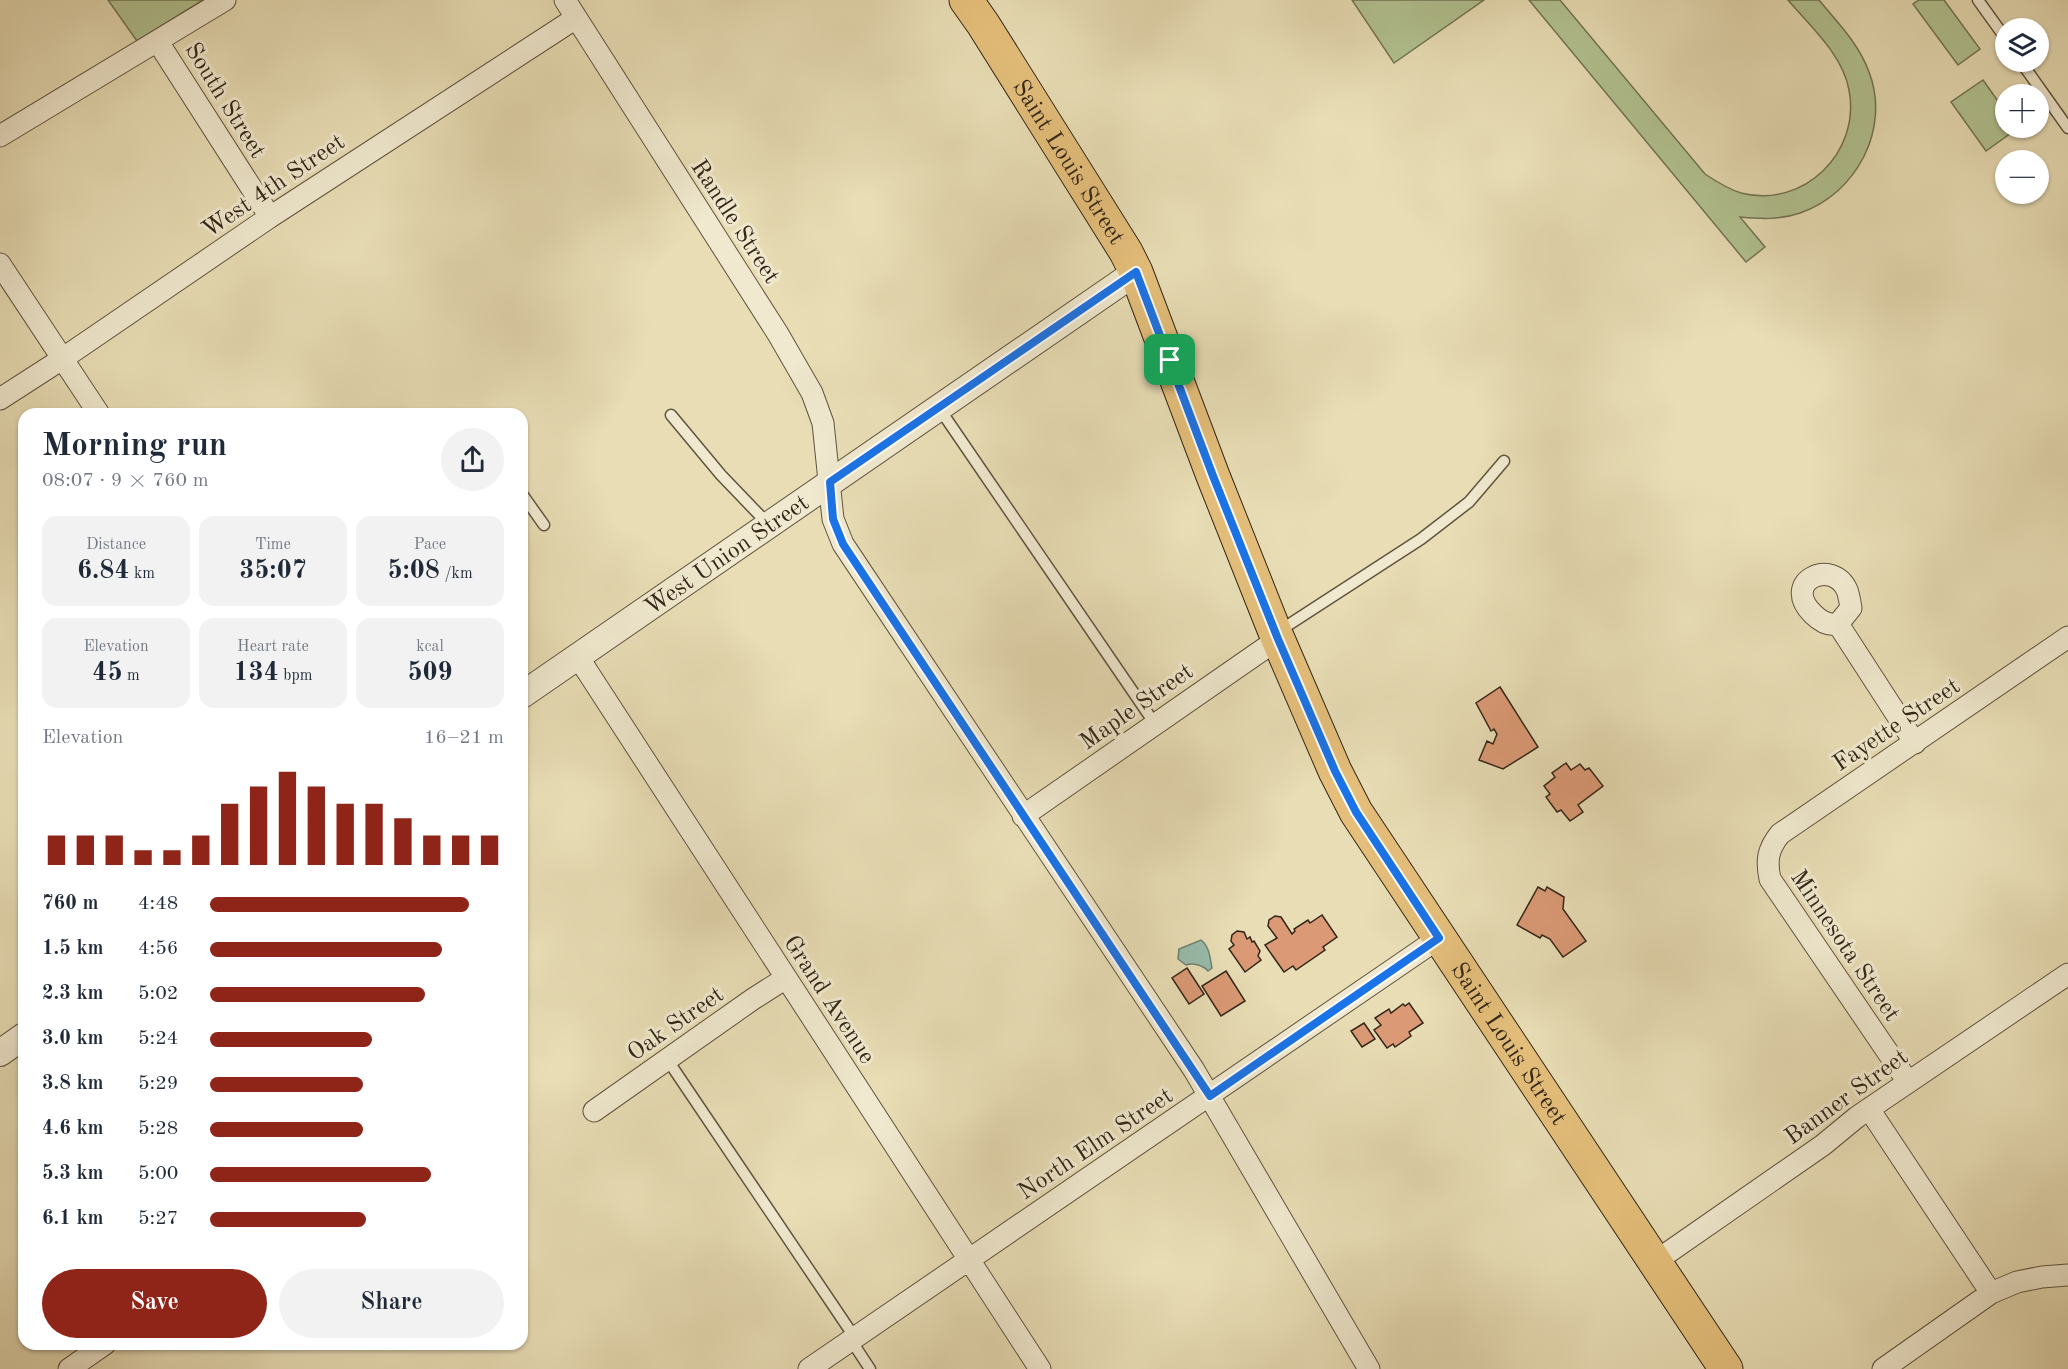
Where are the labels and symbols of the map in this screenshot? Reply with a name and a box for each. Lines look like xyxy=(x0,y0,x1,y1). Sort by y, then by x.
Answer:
street label: South Street xyxy=(179,39,269,163)
street label: Saint Louis Street xyxy=(1007,76,1128,249)
street label: West 4th Street xyxy=(199,130,349,243)
street label: Randle Street xyxy=(685,156,783,288)
pin xyxy=(1144,334,1195,385)
street label: West Union Street xyxy=(641,491,814,621)
street label: Maple Street xyxy=(1076,660,1198,755)
street label: Fayette Street xyxy=(1829,675,1965,777)
street label: Minnesota Street xyxy=(1785,866,1904,1026)
street label: Grand Avenue xyxy=(778,932,879,1068)
street label: Saint Louis Street xyxy=(1446,959,1570,1130)
street label: Oak Street xyxy=(624,983,729,1066)
street label: Banner Street xyxy=(1781,1045,1913,1150)
street label: North Elm Street xyxy=(1014,1084,1178,1205)

